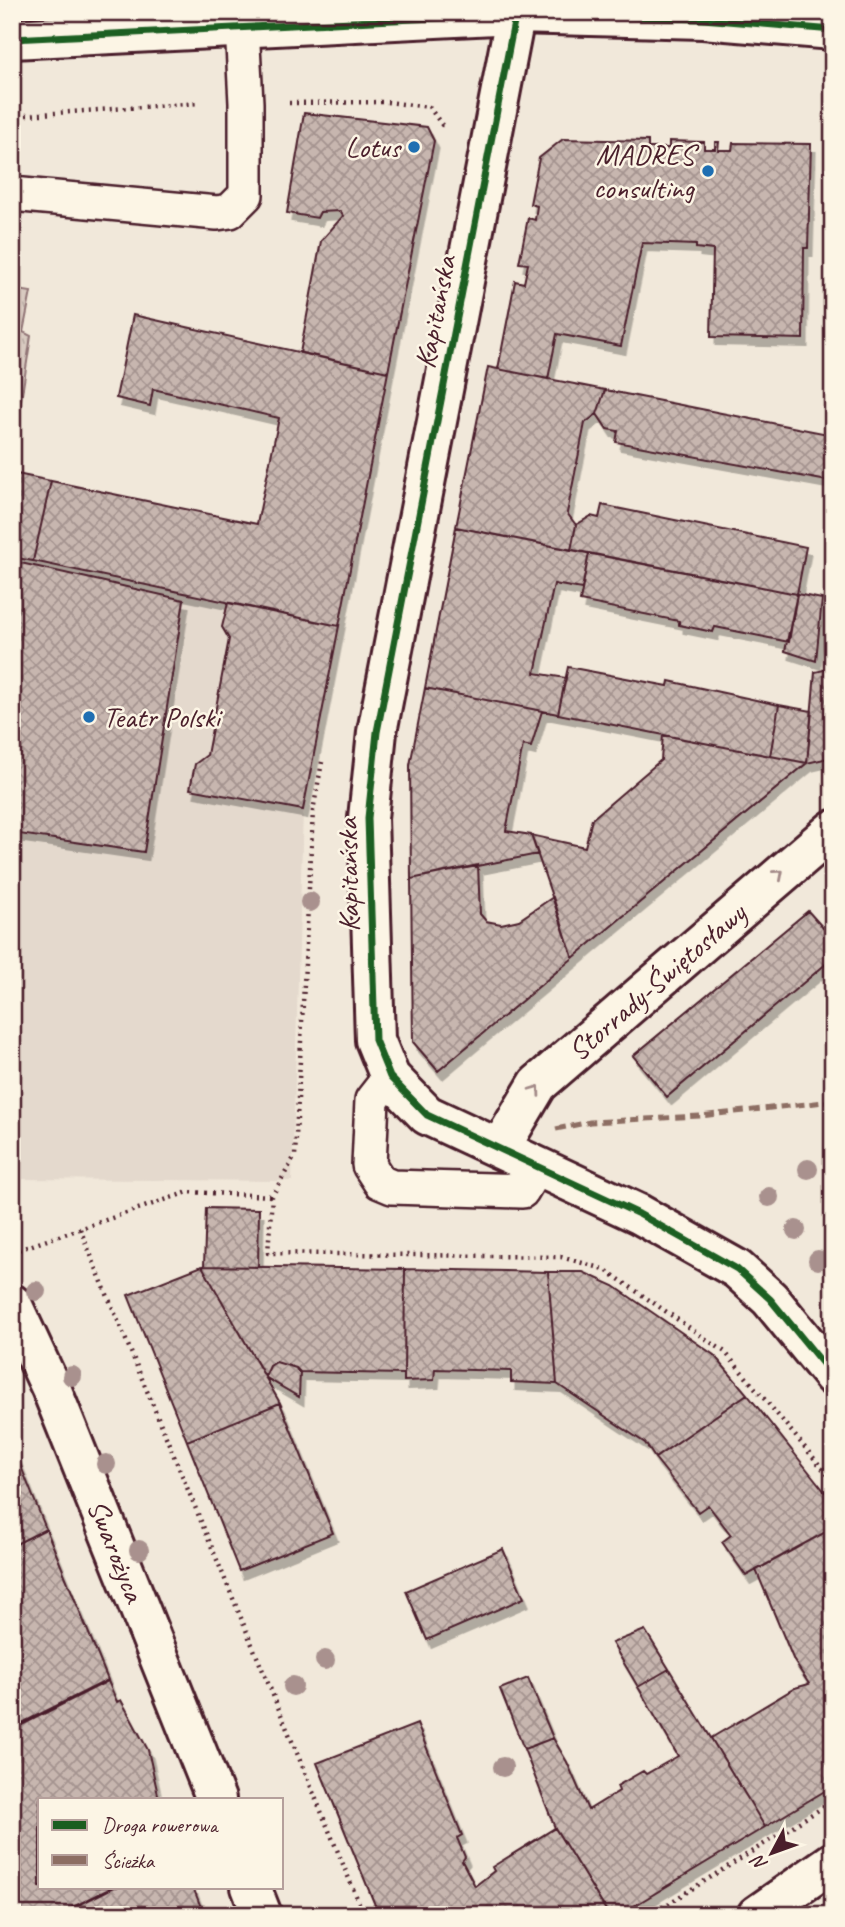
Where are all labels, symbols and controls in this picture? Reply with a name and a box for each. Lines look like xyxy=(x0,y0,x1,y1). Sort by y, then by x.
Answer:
place label: Lotus xyxy=(345,128,403,166)
place label: MADRES consulting xyxy=(593,135,699,207)
marker: Lotus xyxy=(406,139,422,155)
marker: MADRES consulting xyxy=(700,163,716,179)
street label: Kapitańska xyxy=(405,251,465,371)
place label: Teatr Polski xyxy=(103,698,223,736)
marker: Teatr Polski xyxy=(81,709,97,725)
street label: Kapitańska xyxy=(328,816,368,932)
one-way arrow xyxy=(771,870,784,882)
street label: Storrady-Świętosławy xyxy=(560,894,755,1069)
one-way arrow xyxy=(528,1085,540,1098)
street label: Swarożyca xyxy=(79,1494,155,1609)
legend xyxy=(38,1798,284,1888)
text: Droga rowerowa xyxy=(102,1812,220,1838)
north arrow xyxy=(736,1818,806,1888)
text: Ścieżka xyxy=(102,1848,156,1874)
text: N xyxy=(745,1849,773,1876)

